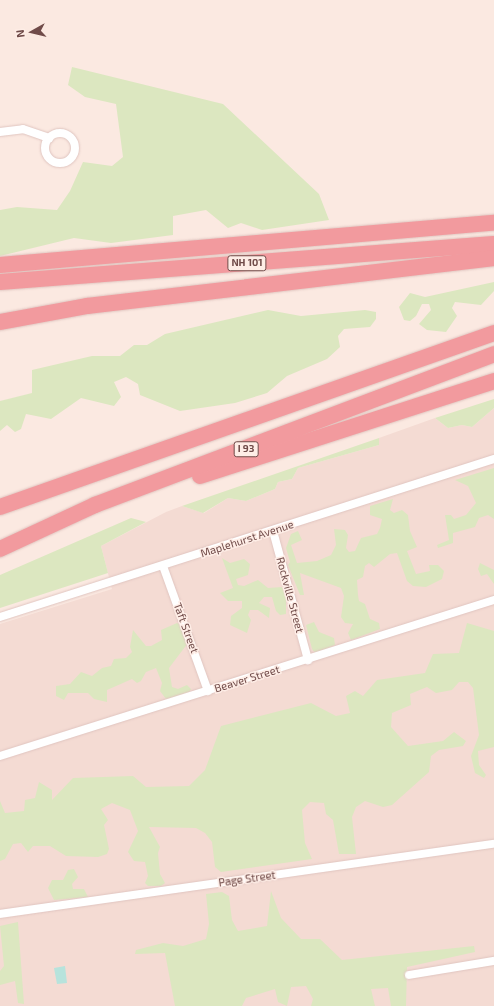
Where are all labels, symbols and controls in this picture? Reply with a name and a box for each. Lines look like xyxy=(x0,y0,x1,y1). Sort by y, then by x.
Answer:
north arrow xyxy=(12,12,52,52)
text: N xyxy=(13,29,27,39)
road number: NH 101 xyxy=(227,255,267,271)
road number: I 93 xyxy=(233,441,259,457)
street label: Maplehurst Avenue xyxy=(199,518,295,560)
street label: Rockville Street xyxy=(274,556,306,634)
street label: Taft Street xyxy=(171,601,201,655)
street label: Beaver Street xyxy=(213,663,281,695)
street label: Page Street xyxy=(218,868,276,890)

